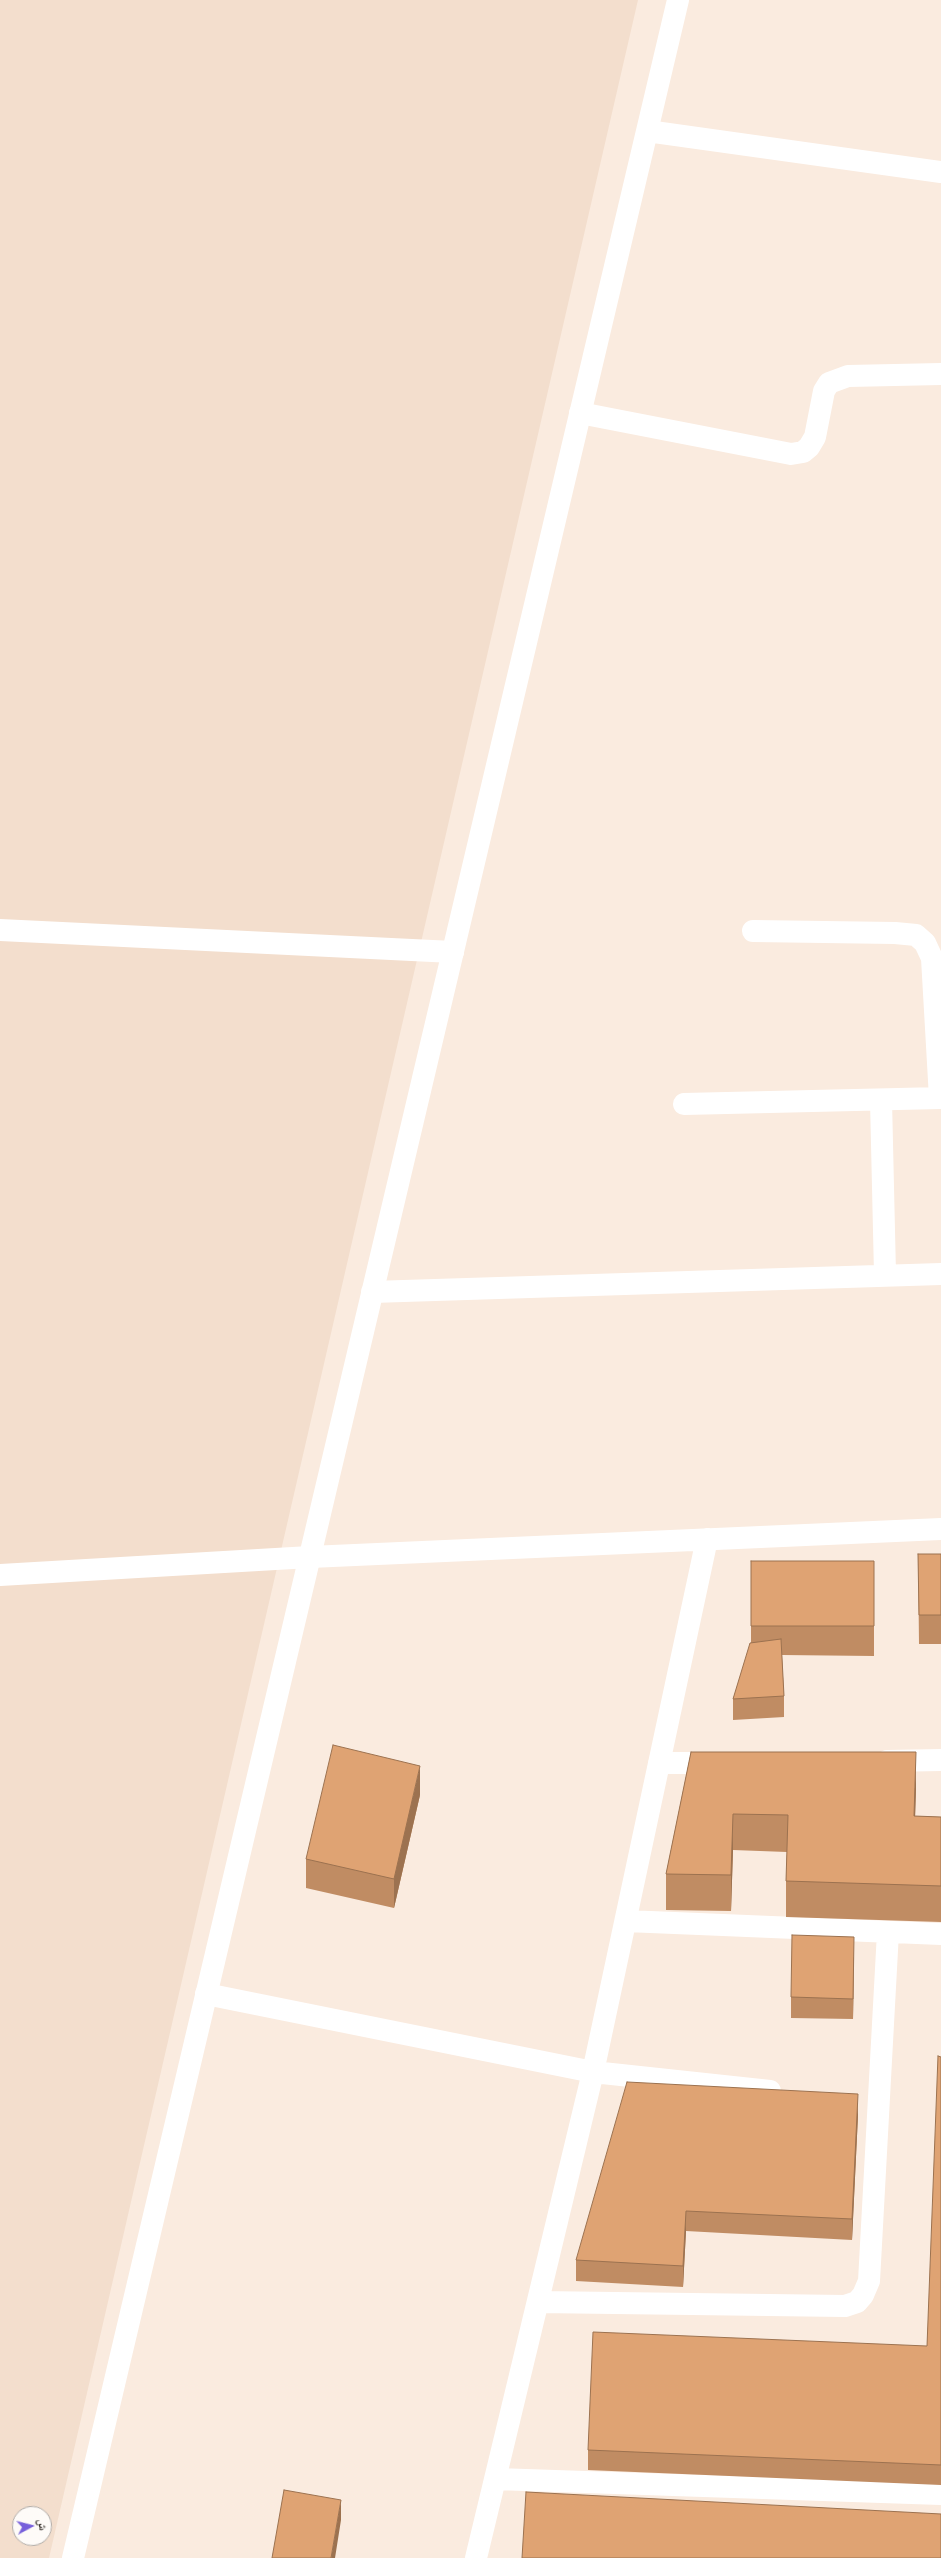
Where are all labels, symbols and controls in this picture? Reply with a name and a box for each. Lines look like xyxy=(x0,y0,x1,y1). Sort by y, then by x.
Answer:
north arrow xyxy=(12,2506,52,2546)
text: ش xyxy=(35,2518,51,2531)

